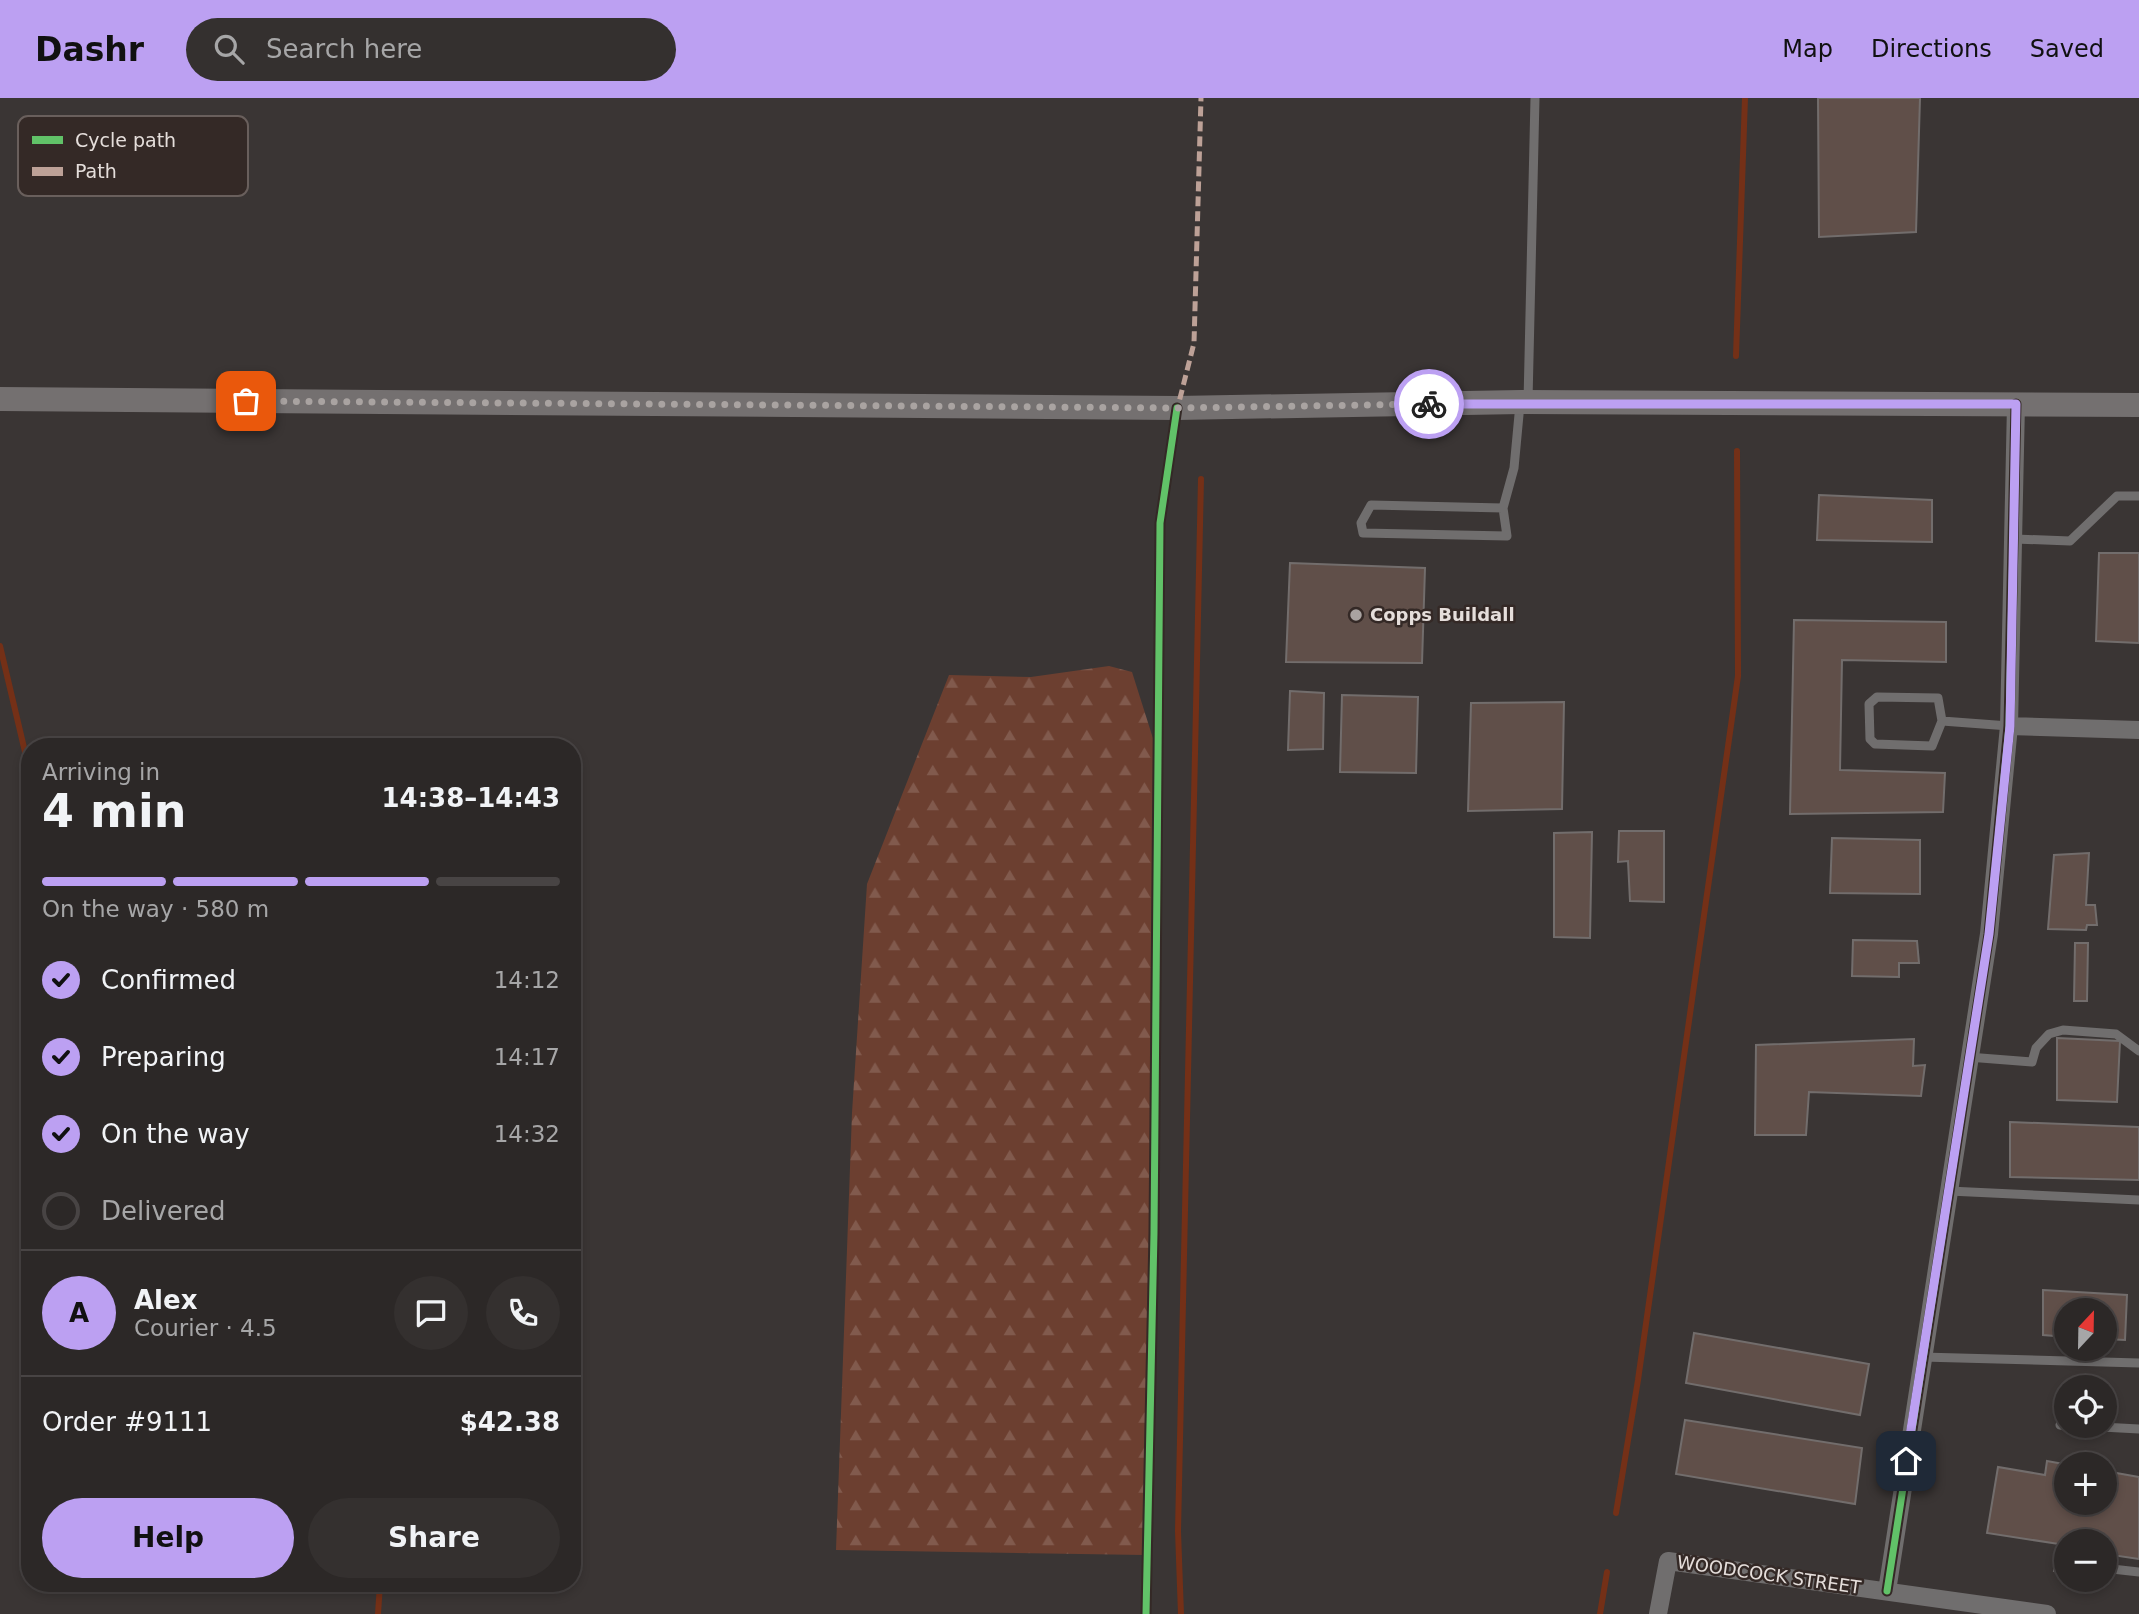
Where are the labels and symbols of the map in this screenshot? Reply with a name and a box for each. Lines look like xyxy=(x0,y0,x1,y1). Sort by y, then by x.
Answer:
legend xyxy=(18,116,248,196)
text: Cycle path xyxy=(75,129,176,151)
text: Path xyxy=(75,160,117,182)
courier xyxy=(1394,369,1464,439)
pin xyxy=(216,371,276,431)
place label: Copps Buildall xyxy=(1370,604,1515,625)
marker: Copps Buildall xyxy=(1348,607,1364,623)
north arrow xyxy=(2054,1298,2118,1362)
pin xyxy=(1876,1431,1936,1491)
street label: WOODCOCK STREET xyxy=(1676,1551,1863,1598)

